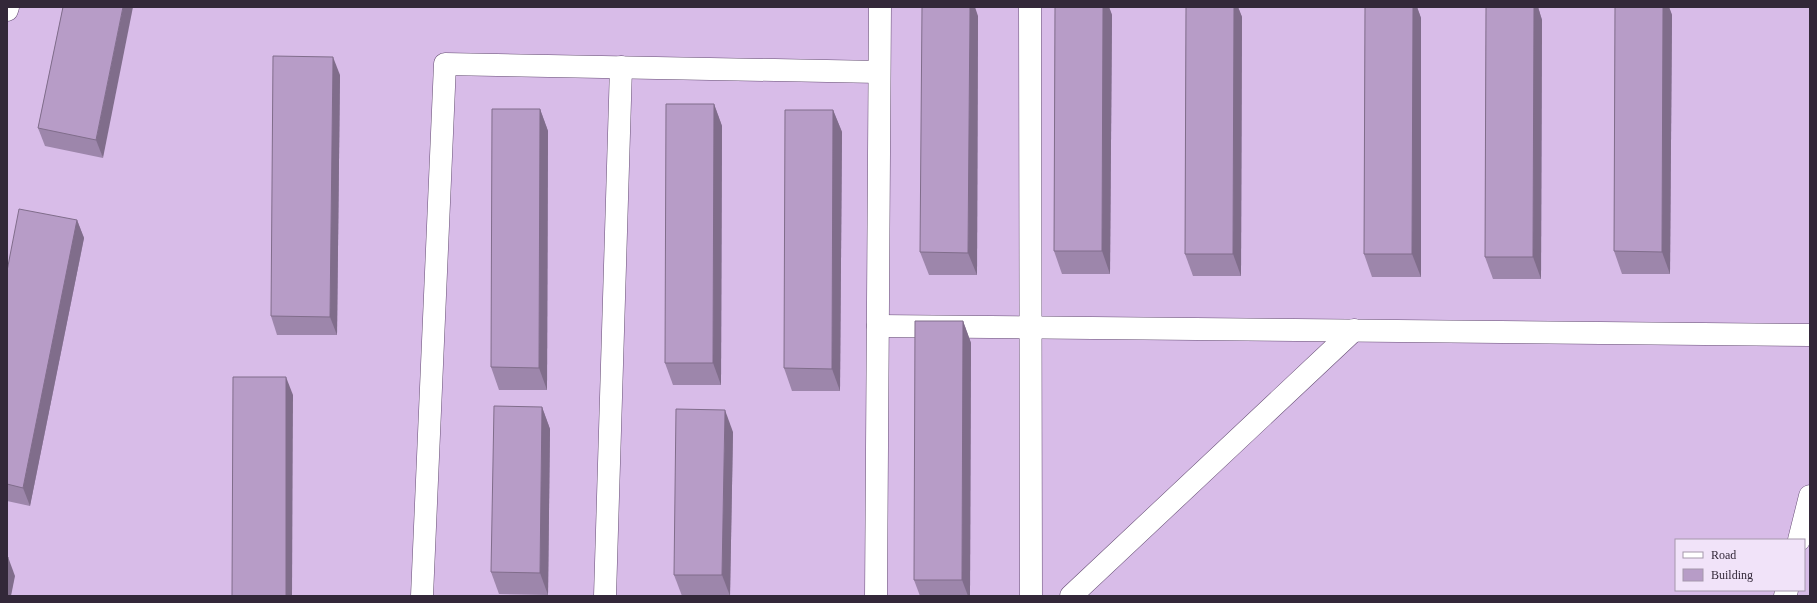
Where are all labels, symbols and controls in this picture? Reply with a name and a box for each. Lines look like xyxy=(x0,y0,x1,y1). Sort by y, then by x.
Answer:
legend xyxy=(1675,539,1805,591)
text: Road xyxy=(1711,548,1736,562)
text: Building xyxy=(1711,568,1753,582)

